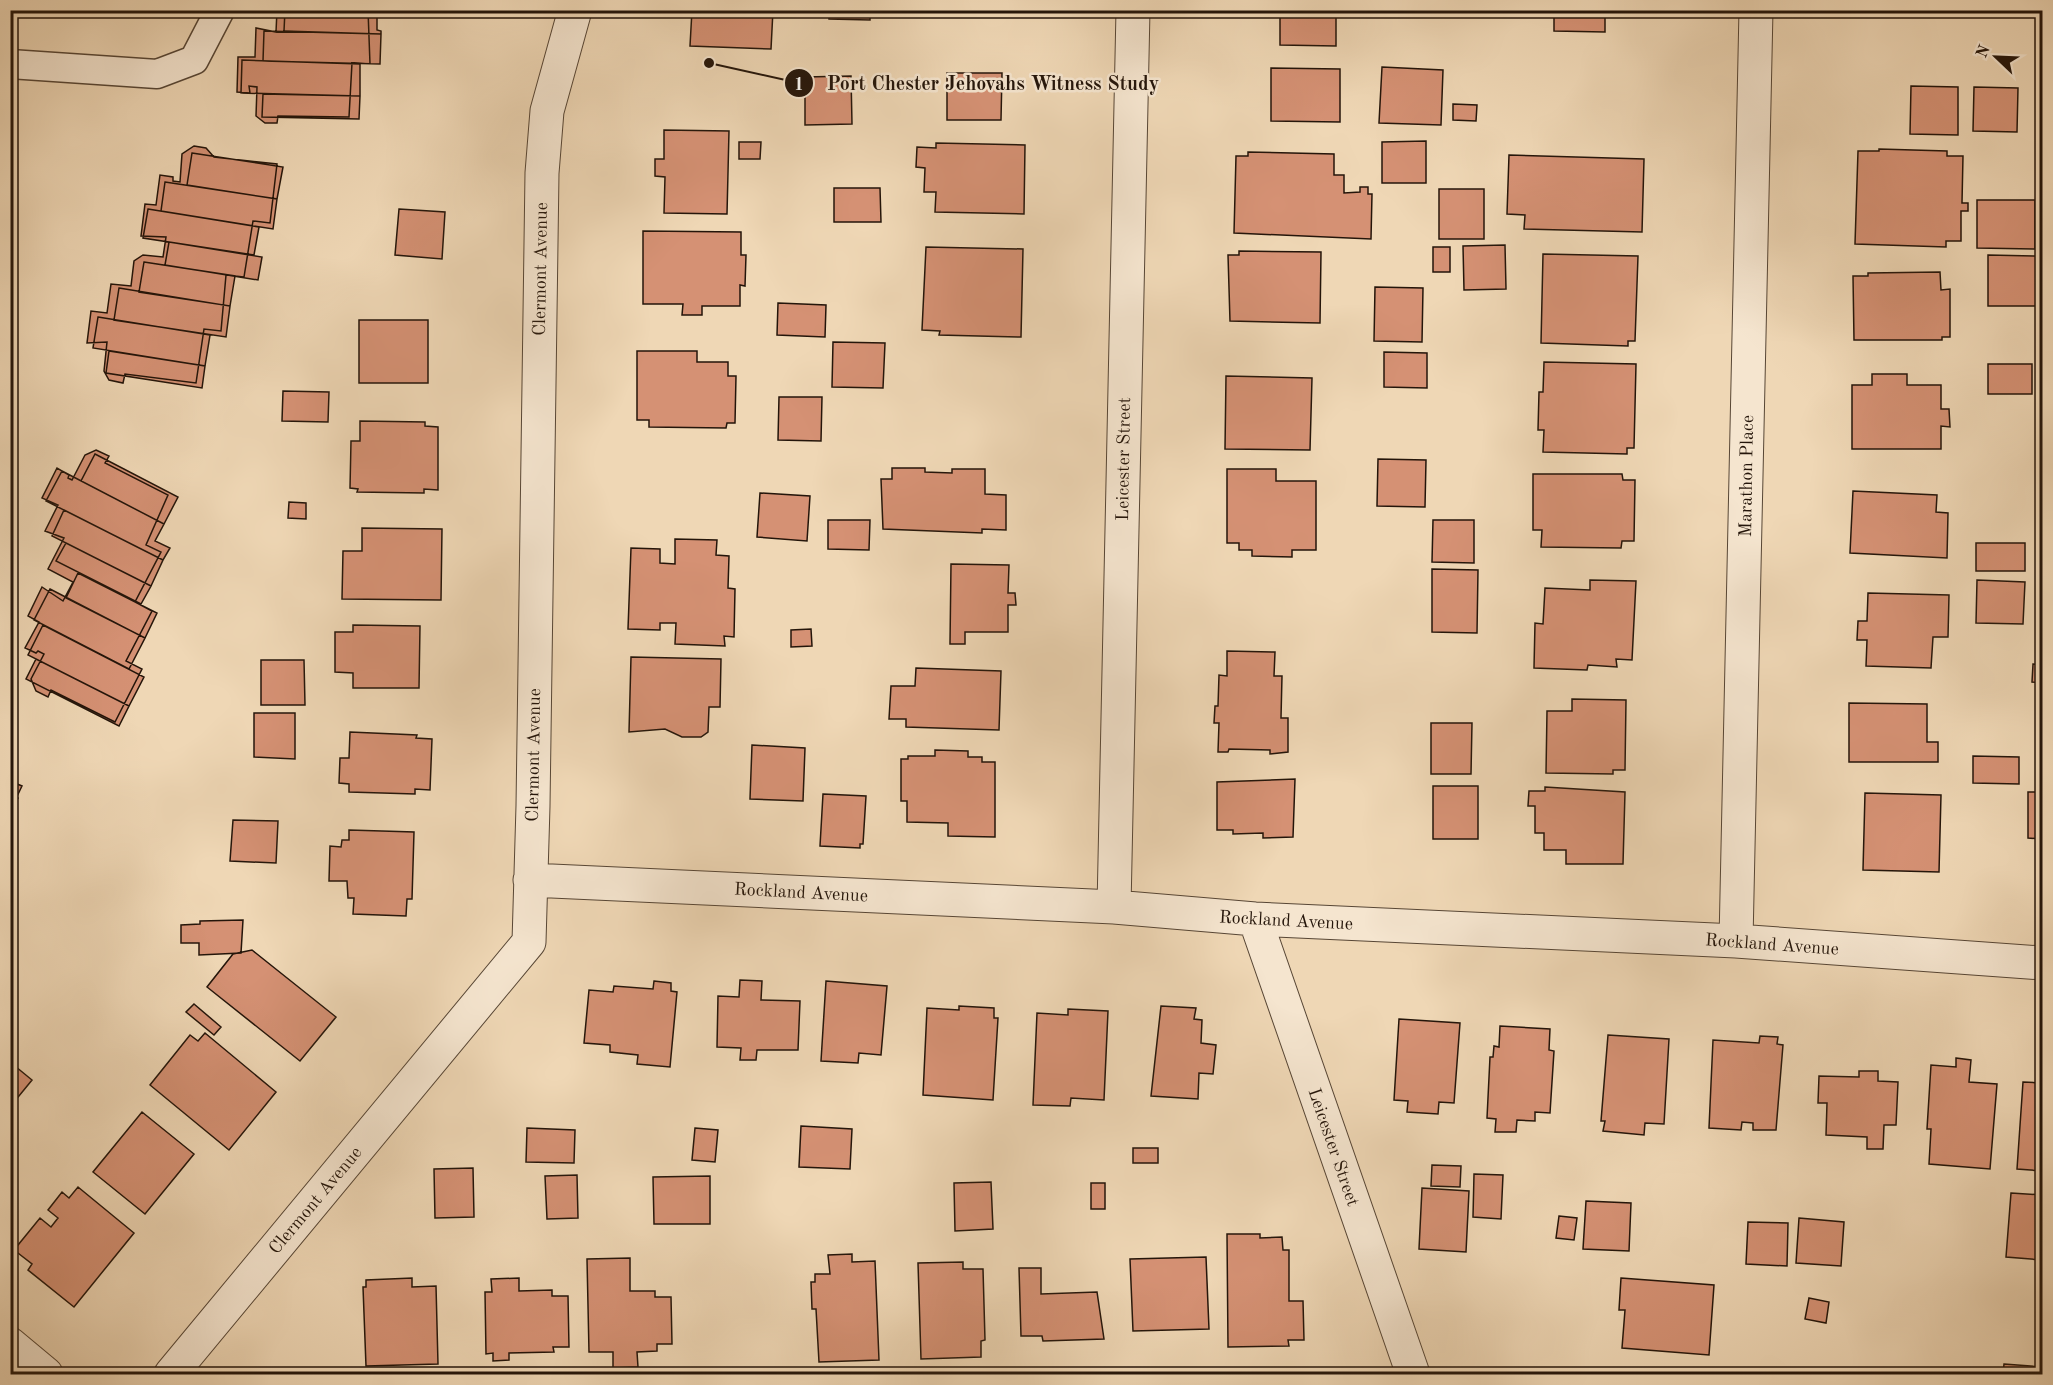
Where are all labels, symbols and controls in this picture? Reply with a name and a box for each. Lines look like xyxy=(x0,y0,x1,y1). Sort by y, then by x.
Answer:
north arrow xyxy=(1966,27,2026,87)
text: N xyxy=(1974,42,1994,61)
callout: Port Chester Jehovahs Witness Study xyxy=(784,64,1171,102)
text: Port Chester Jehovahs Witness Study xyxy=(827,75,1159,95)
text: 1 xyxy=(794,76,804,94)
street label: Clermont Avenue xyxy=(531,202,551,336)
street label: Leicester Street xyxy=(1114,397,1134,521)
street label: Marathon Place xyxy=(1737,415,1757,537)
street label: Clermont Avenue xyxy=(524,688,544,822)
street label: Rockland Avenue xyxy=(734,881,868,905)
street label: Rockland Avenue xyxy=(1219,909,1353,933)
street label: Rockland Avenue xyxy=(1704,931,1839,959)
street label: Leicester Street xyxy=(1304,1086,1362,1209)
street label: Clermont Avenue xyxy=(266,1144,366,1258)

